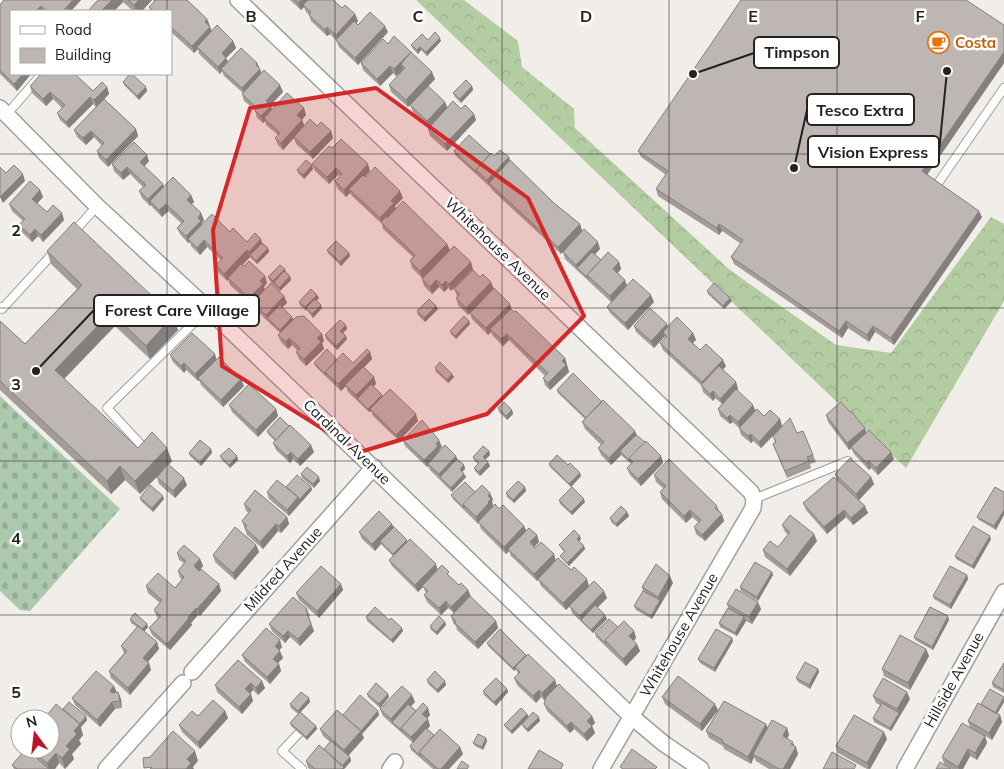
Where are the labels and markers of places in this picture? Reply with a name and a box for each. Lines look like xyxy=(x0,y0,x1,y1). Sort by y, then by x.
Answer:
cafe icon: Costa xyxy=(927,31,951,55)
place label: Costa xyxy=(955,33,996,52)
callout: Timpson xyxy=(754,37,839,68)
callout: Tesco Extra xyxy=(807,94,914,125)
callout: Vision Express xyxy=(808,136,939,167)
callout: Forest Care Village xyxy=(94,295,259,326)

